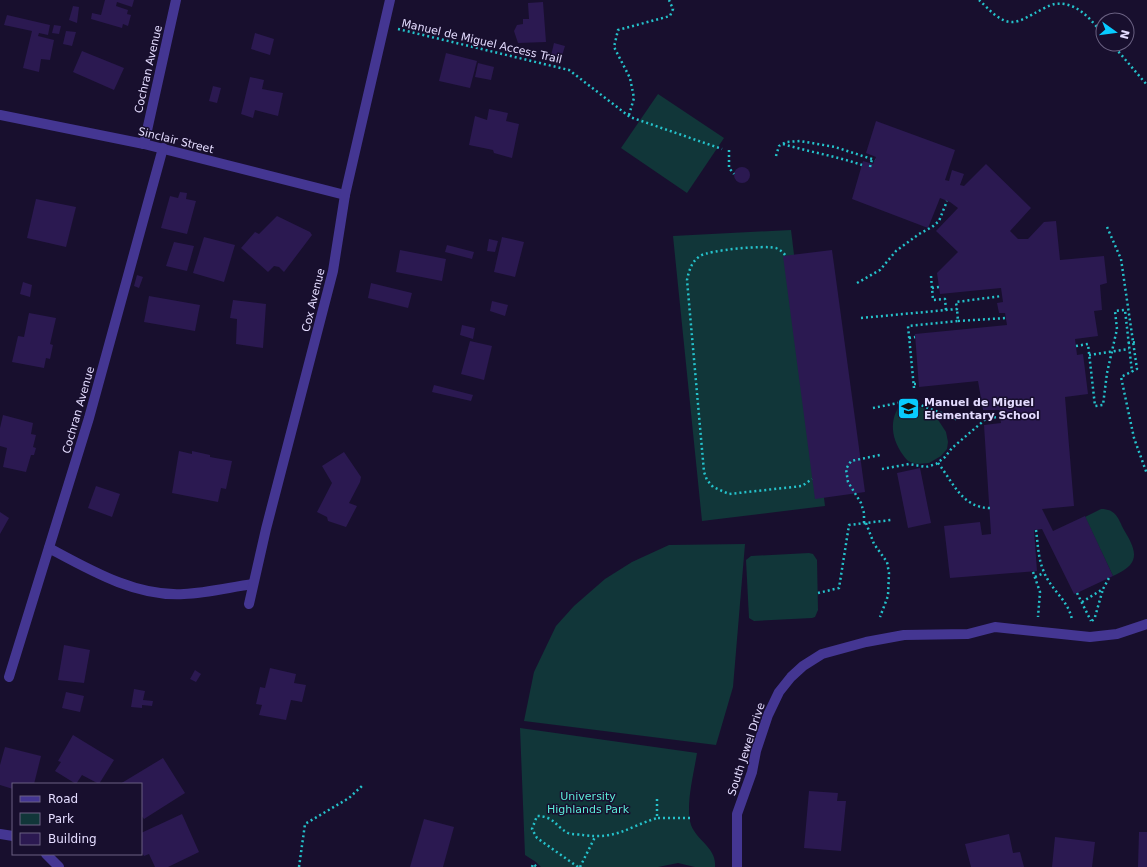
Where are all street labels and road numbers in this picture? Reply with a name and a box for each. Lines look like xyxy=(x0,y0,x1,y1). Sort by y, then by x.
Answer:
street label: Manuel de Miguel Access Trail xyxy=(400,17,563,66)
street label: Cochran Avenue xyxy=(132,24,165,114)
street label: Sinclair Street xyxy=(137,125,216,156)
street label: Cox Avenue xyxy=(299,267,328,333)
street label: Cochran Avenue xyxy=(60,365,97,455)
street label: South Jewel Drive xyxy=(725,701,768,797)

